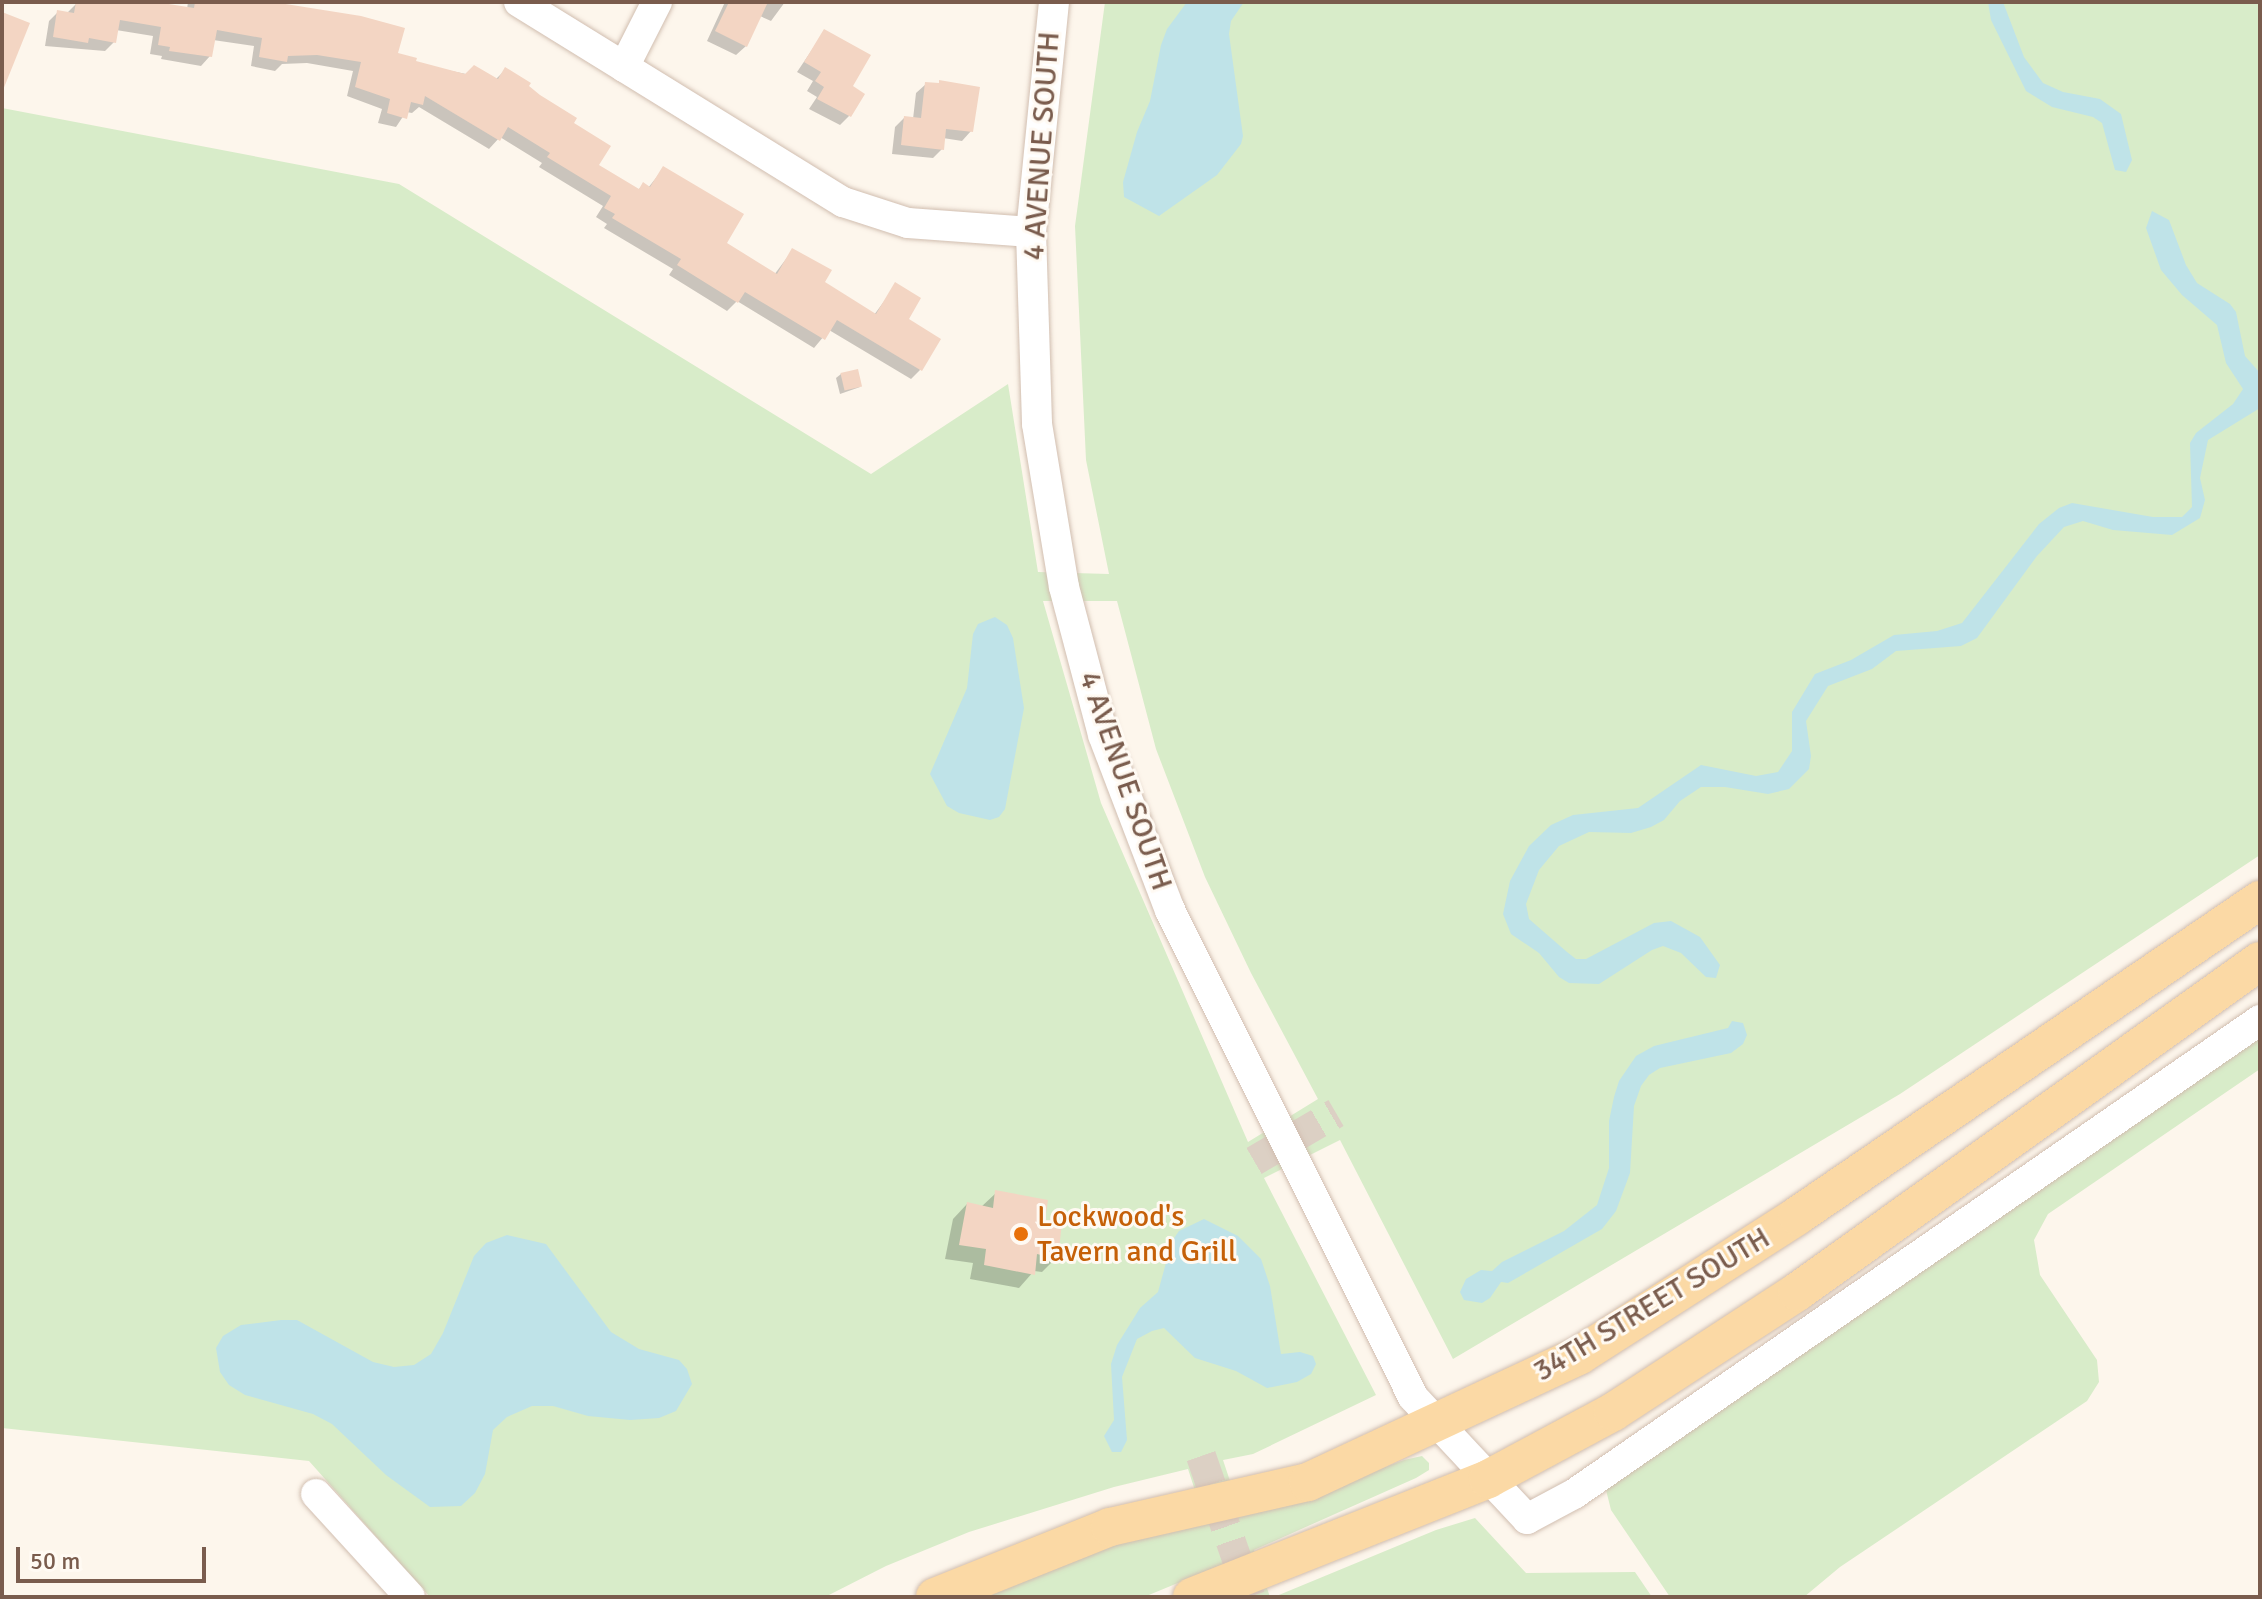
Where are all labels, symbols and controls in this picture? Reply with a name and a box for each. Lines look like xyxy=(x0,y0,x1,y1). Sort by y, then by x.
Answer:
street label: 4 AVENUE SOUTH xyxy=(1016,30,1068,262)
street label: 4 AVENUE SOUTH xyxy=(1071,667,1179,895)
place label: Lockwood's Tavern and Grill xyxy=(1037,1199,1237,1270)
street label: 34TH STREET SOUTH xyxy=(1527,1220,1777,1390)
marker: Lockwood's Tavern and Grill xyxy=(1012,1225,1030,1243)
scale bar xyxy=(20,1531,210,1581)
text: 50 m xyxy=(30,1546,80,1576)

